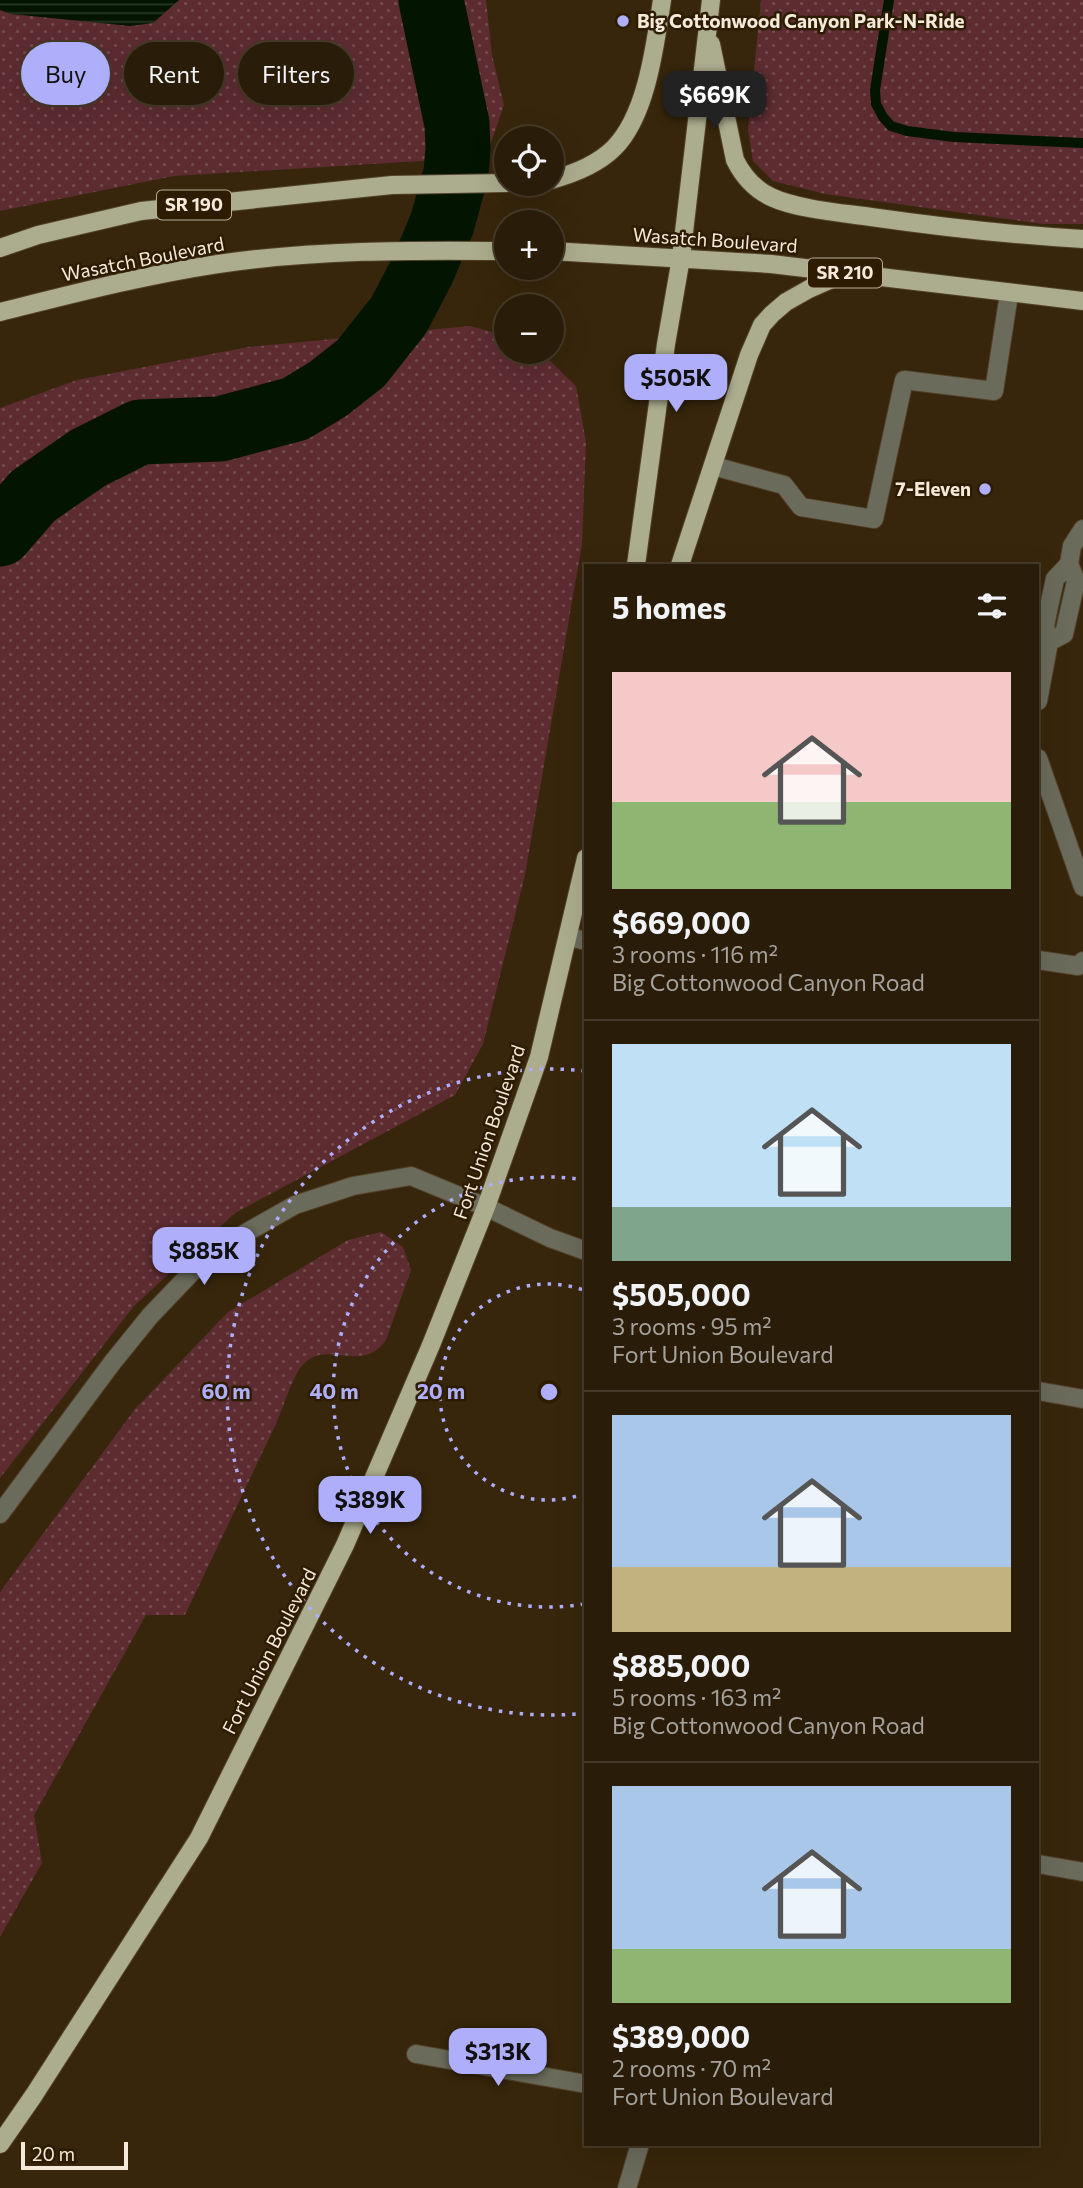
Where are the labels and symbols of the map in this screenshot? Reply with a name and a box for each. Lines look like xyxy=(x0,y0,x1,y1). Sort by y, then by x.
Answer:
place label: Big Cottonwood Canyon Park-N-Ride xyxy=(637,9,965,32)
marker: Big Cottonwood Canyon Park-N-Ride xyxy=(615,13,631,29)
pin: $669K xyxy=(666,72,764,131)
road number: SR 190 xyxy=(157,190,231,220)
street label: Wasatch Boulevard xyxy=(632,222,798,257)
street label: Wasatch Boulevard xyxy=(60,231,226,286)
road number: SR 210 xyxy=(808,258,882,288)
pin: $505K xyxy=(627,354,725,414)
place label: 7-Eleven xyxy=(895,477,971,500)
marker: 7-Eleven xyxy=(977,481,993,497)
street label: Fort Union Boulevard xyxy=(448,1042,529,1222)
pin: $885K xyxy=(155,1228,253,1287)
text: 60 m xyxy=(201,1378,251,1403)
text: 40 m xyxy=(309,1378,359,1403)
text: 20 m xyxy=(417,1378,465,1403)
centre of rings xyxy=(537,1380,561,1404)
pin: $389K xyxy=(321,1476,419,1536)
street label: Fort Union Boulevard xyxy=(217,1564,320,1738)
pin: $313K xyxy=(449,2028,547,2088)
scale bar xyxy=(21,2139,128,2171)

